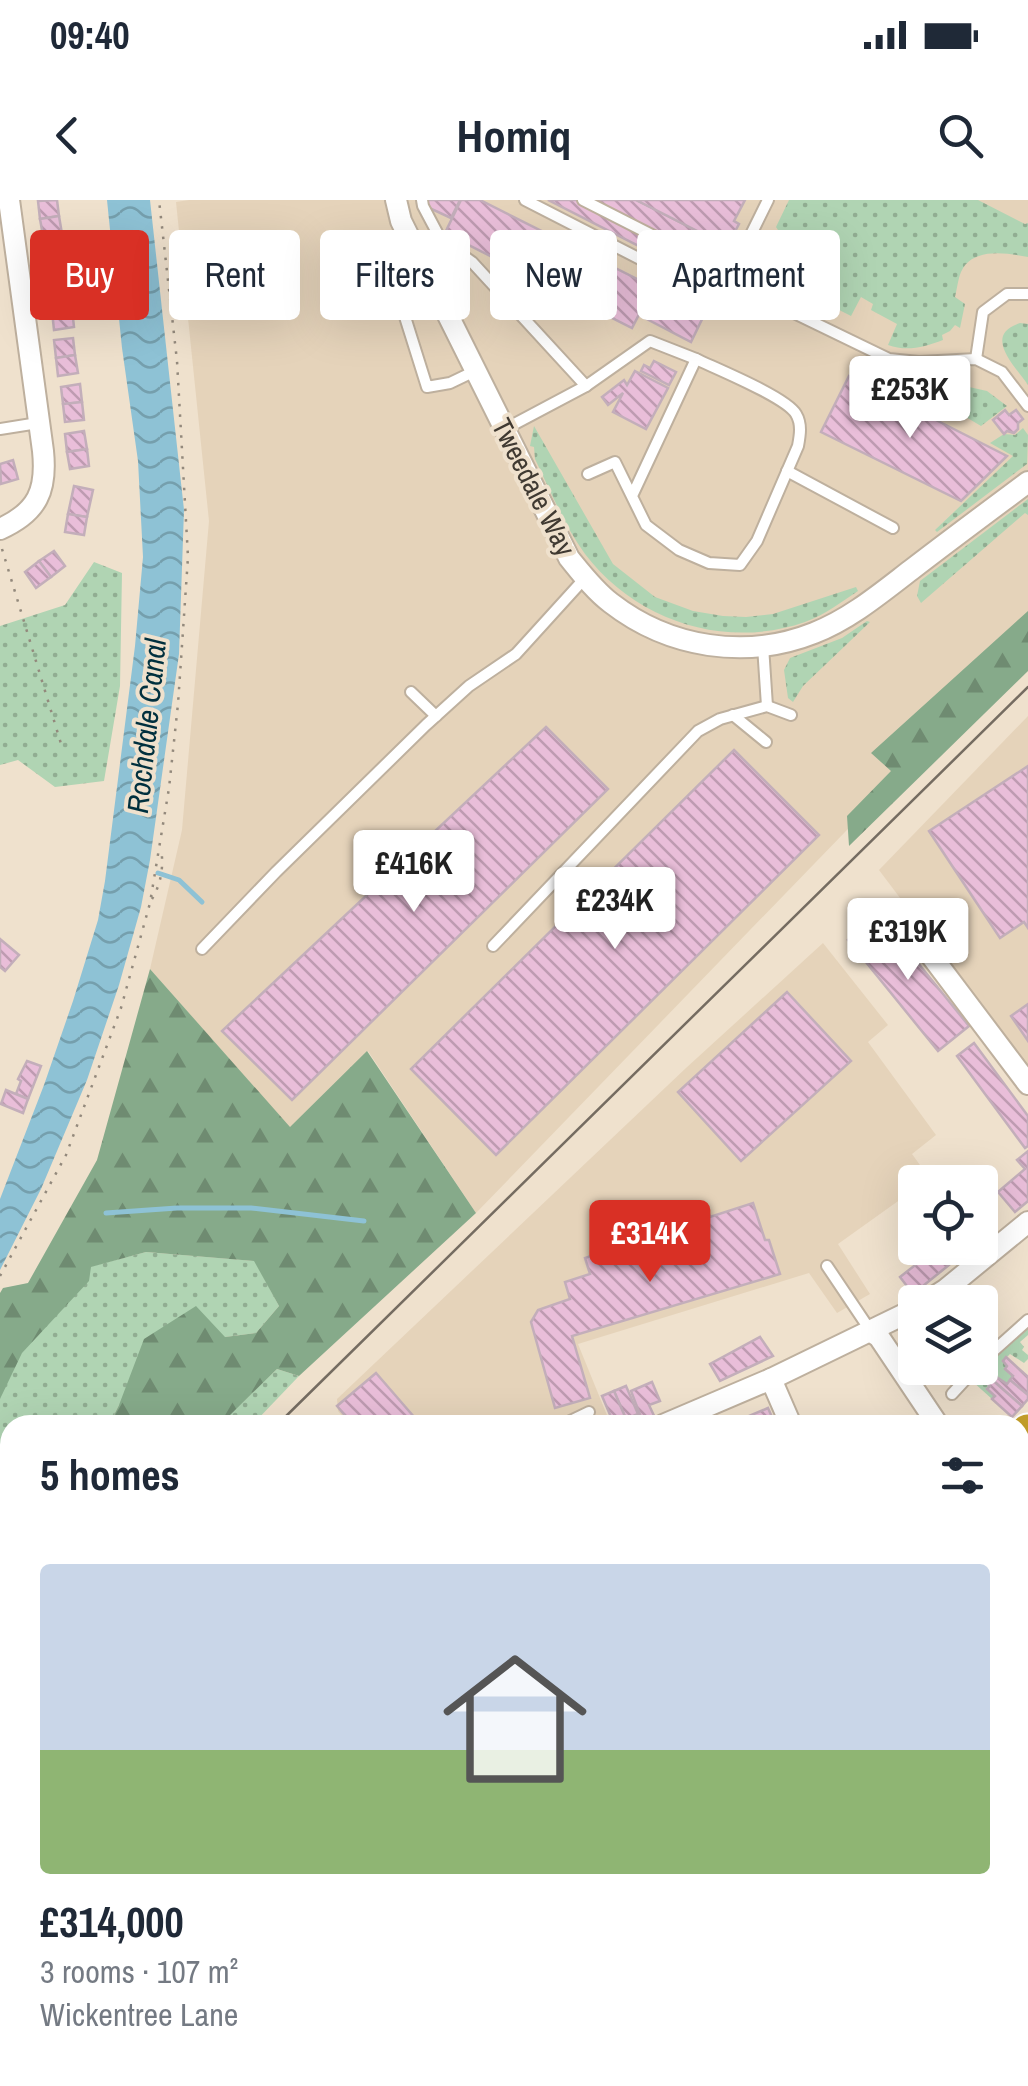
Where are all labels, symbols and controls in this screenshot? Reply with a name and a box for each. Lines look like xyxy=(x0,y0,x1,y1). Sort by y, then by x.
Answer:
text: 09:40 xyxy=(50,10,130,61)
text: Homiq xyxy=(457,105,571,166)
icon: back xyxy=(40,108,95,163)
icon: search xyxy=(933,108,988,163)
chip: Buy xyxy=(30,230,149,320)
chip: Rent xyxy=(169,230,300,320)
chip: Filters xyxy=(320,230,470,320)
chip: New xyxy=(490,230,617,320)
chip: Apartment xyxy=(637,230,840,320)
pin: £253K xyxy=(840,356,980,441)
text: £253K xyxy=(871,367,949,410)
street label: Tweedale Way xyxy=(483,412,585,563)
water label: Rochdale Canal xyxy=(117,636,175,815)
pin: £416K xyxy=(344,830,484,915)
text: £416K xyxy=(375,841,453,884)
pin: £234K xyxy=(545,867,685,952)
text: £234K xyxy=(576,878,654,921)
pin: £319K xyxy=(838,898,978,983)
text: £319K xyxy=(869,909,947,952)
map controls xyxy=(898,1165,998,1385)
button: locate xyxy=(898,1165,998,1265)
pin: £314K xyxy=(580,1200,720,1285)
text: £314K xyxy=(611,1211,689,1254)
button: layers xyxy=(898,1285,998,1385)
text: 5 homes xyxy=(40,1447,180,1503)
icon: filters xyxy=(935,1448,990,1503)
icon: home xyxy=(425,1629,605,1809)
text: £314,000 xyxy=(40,1894,184,1950)
text: 3 rooms · 107 m² xyxy=(40,1950,238,1993)
text: Wickentree Lane xyxy=(40,1993,238,2036)

